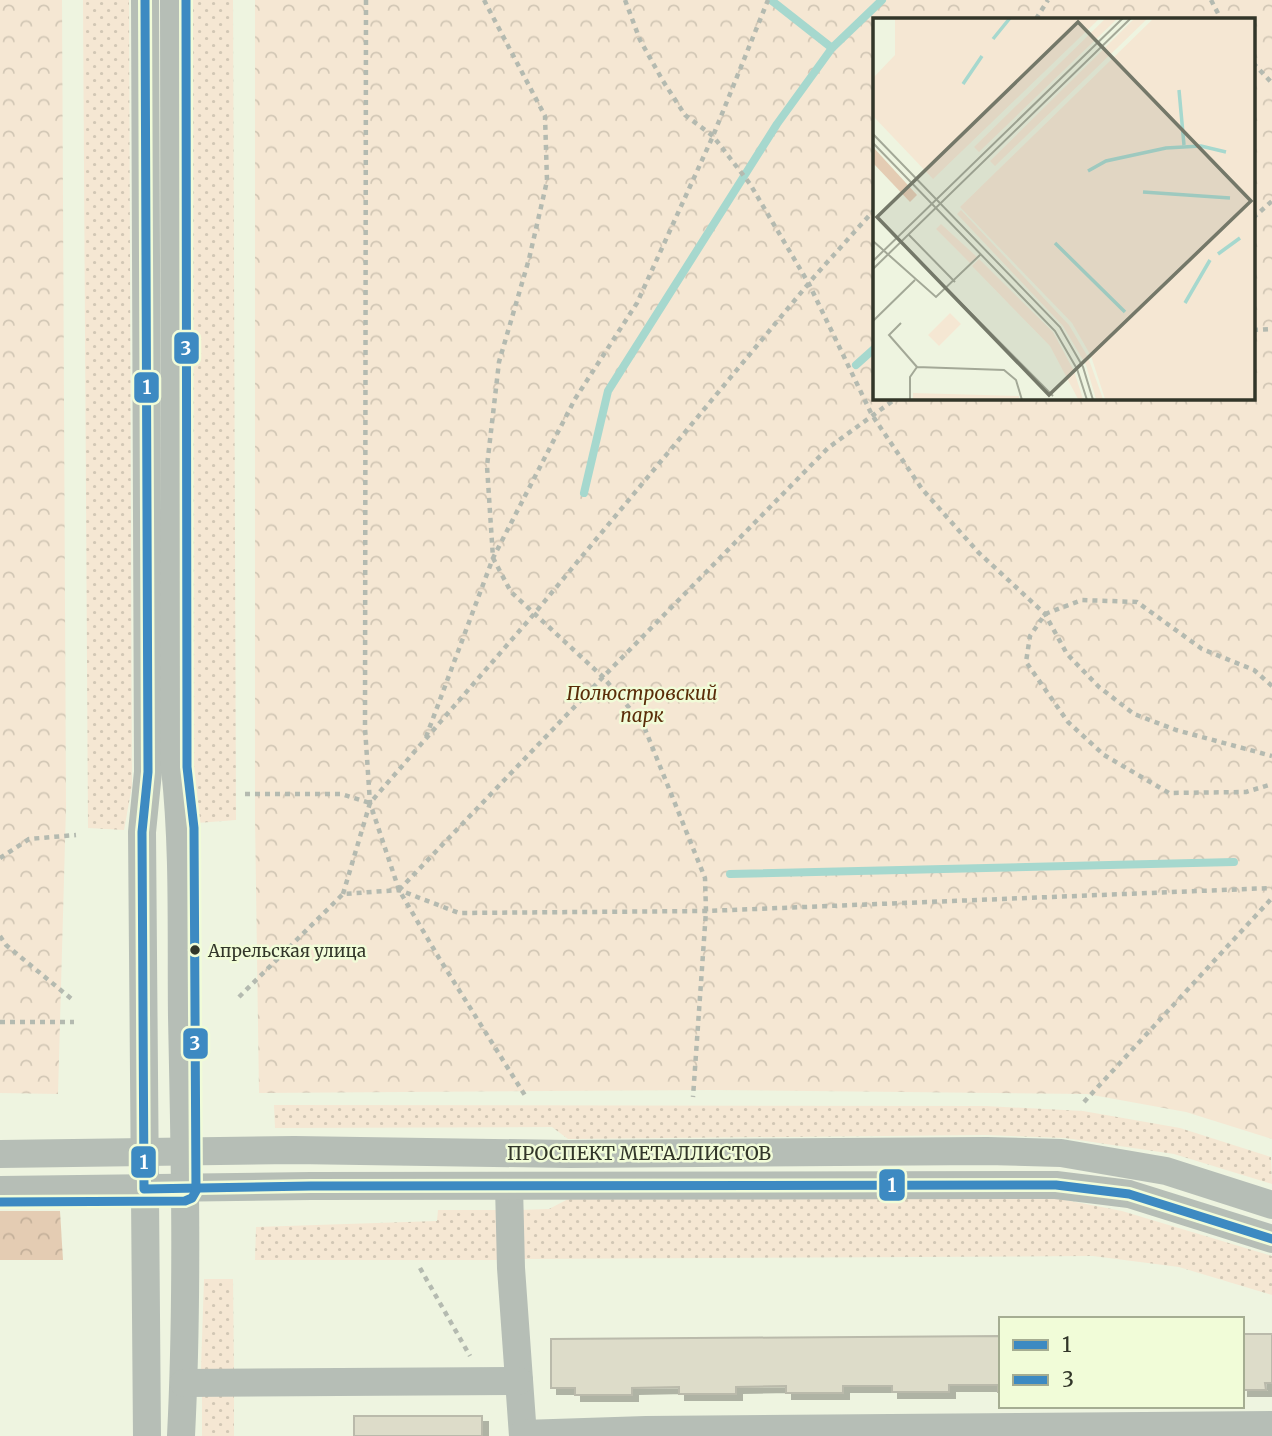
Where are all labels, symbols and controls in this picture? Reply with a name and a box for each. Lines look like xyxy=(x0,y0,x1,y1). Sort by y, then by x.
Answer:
inset map xyxy=(873,18,1254,399)
line badge: 3 xyxy=(173,331,200,365)
text: 3 xyxy=(181,336,191,360)
line badge: 1 xyxy=(133,371,160,404)
text: 1 xyxy=(143,375,152,399)
park label: Полюстровский парк xyxy=(567,681,717,727)
place label: Апрельская улица xyxy=(207,940,366,962)
marker: Апрельская улица xyxy=(188,943,202,957)
line badge: 3 xyxy=(182,1027,209,1060)
text: 3 xyxy=(190,1031,200,1055)
street label: ПРОСПЕКТ МЕТАЛЛИСТОВ xyxy=(507,1141,771,1165)
line badge: 1 xyxy=(130,1145,157,1179)
text: 1 xyxy=(140,1150,149,1174)
line badge: 1 xyxy=(878,1168,906,1202)
text: 1 xyxy=(888,1173,897,1197)
legend xyxy=(999,1317,1244,1408)
text: 1 xyxy=(1062,1331,1072,1358)
text: 3 xyxy=(1062,1366,1074,1393)

